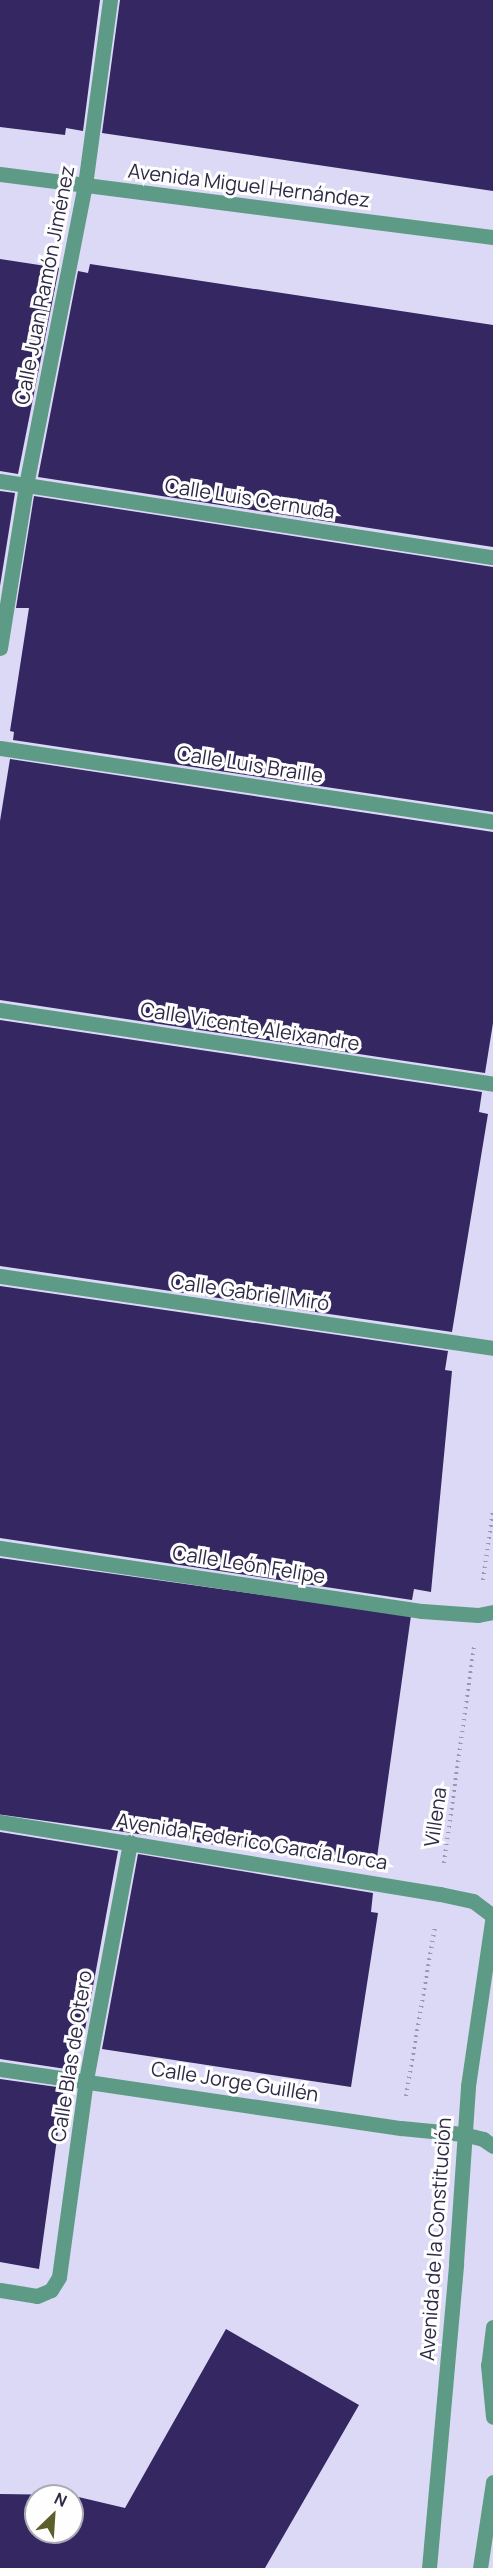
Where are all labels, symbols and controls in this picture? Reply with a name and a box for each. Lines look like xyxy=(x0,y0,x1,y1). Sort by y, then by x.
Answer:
street label: Avenida Miguel Hernández xyxy=(127,158,371,212)
street label: Calle Juan Ramón Jiménez xyxy=(9,163,79,407)
street label: Calle Luis Cernuda xyxy=(163,473,337,523)
street label: Calle Luis Braille xyxy=(175,741,325,787)
street label: Calle Vicente Aleixandre xyxy=(139,997,361,1055)
street label: Calle Gabriel Miró xyxy=(169,1269,331,1315)
street label: Calle León Felipe xyxy=(171,1540,327,1588)
street label: Villena xyxy=(419,1786,451,1848)
street label: Avenida Federico García Lorca xyxy=(115,1808,389,1874)
street label: Calle Blas de Otero xyxy=(46,1969,96,2143)
street label: Calle Jorge Guillén xyxy=(150,2056,320,2106)
street label: Avenida de la Constitución xyxy=(415,2116,455,2362)
north arrow xyxy=(24,2484,84,2544)
text: N xyxy=(51,2487,71,2512)

